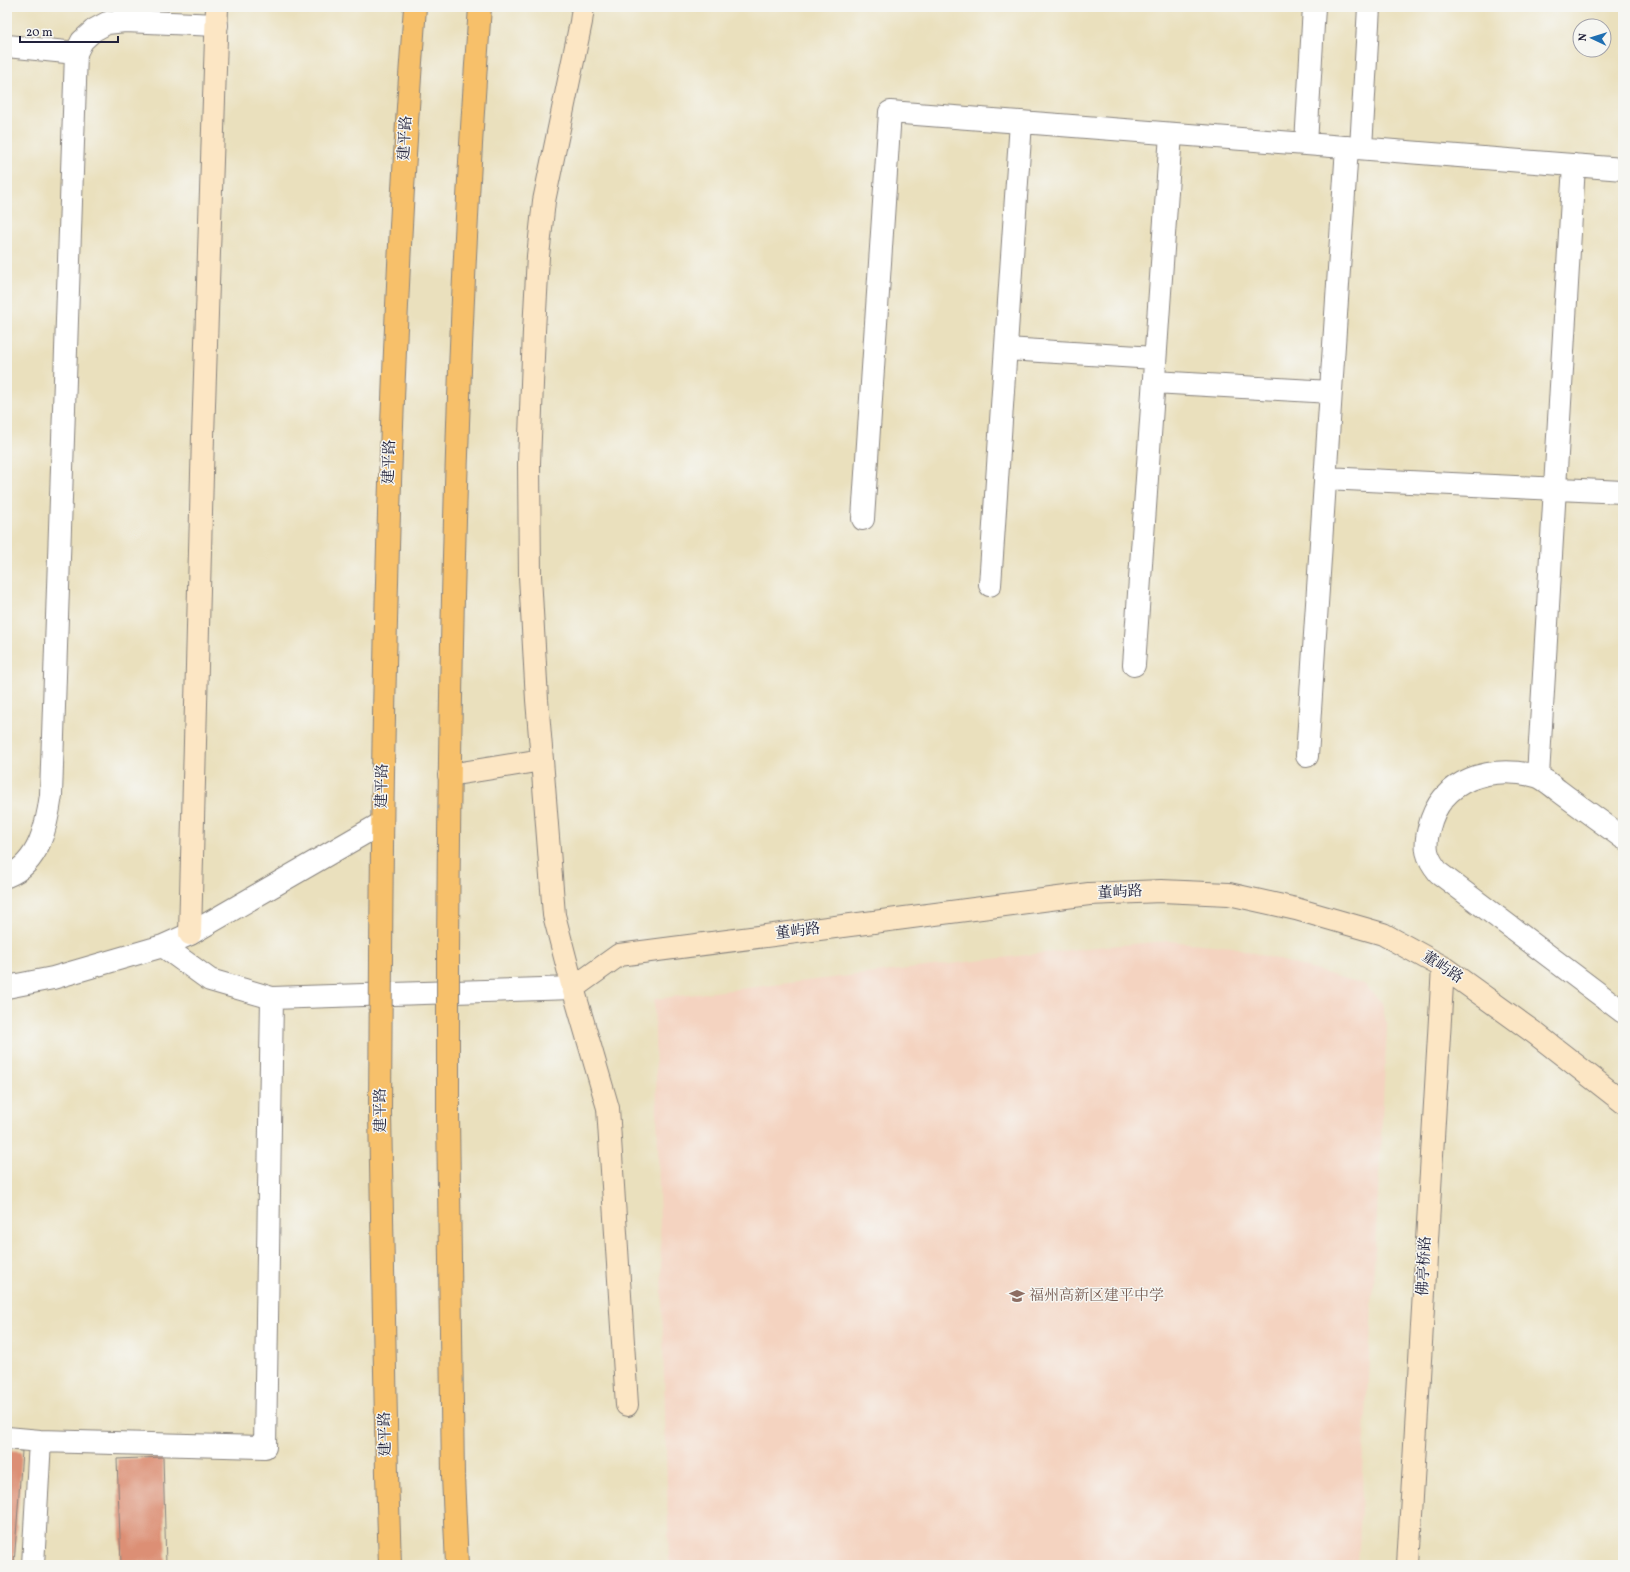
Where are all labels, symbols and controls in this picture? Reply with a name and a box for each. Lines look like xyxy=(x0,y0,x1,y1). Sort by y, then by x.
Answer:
scale bar xyxy=(20,18,118,44)
north arrow xyxy=(1572,18,1612,58)
text: 20 m xyxy=(26,25,53,41)
text: N xyxy=(1576,33,1591,42)
street label: 建平路 xyxy=(394,115,418,161)
street label: 建平路 xyxy=(379,439,401,485)
street label: 建平路 xyxy=(372,763,394,809)
street label: 董屿路 xyxy=(1097,881,1143,905)
street label: 董屿路 xyxy=(774,919,822,945)
street label: 董屿路 xyxy=(1417,947,1467,989)
street label: 建平路 xyxy=(371,1087,392,1133)
street label: 佛亭桥路 xyxy=(1413,1235,1437,1297)
place label: 福州高新区建平中学 xyxy=(1029,1286,1164,1307)
school or university icon: 福州高新区建平中学 xyxy=(1008,1287,1026,1305)
street label: 建平路 xyxy=(375,1411,397,1457)

